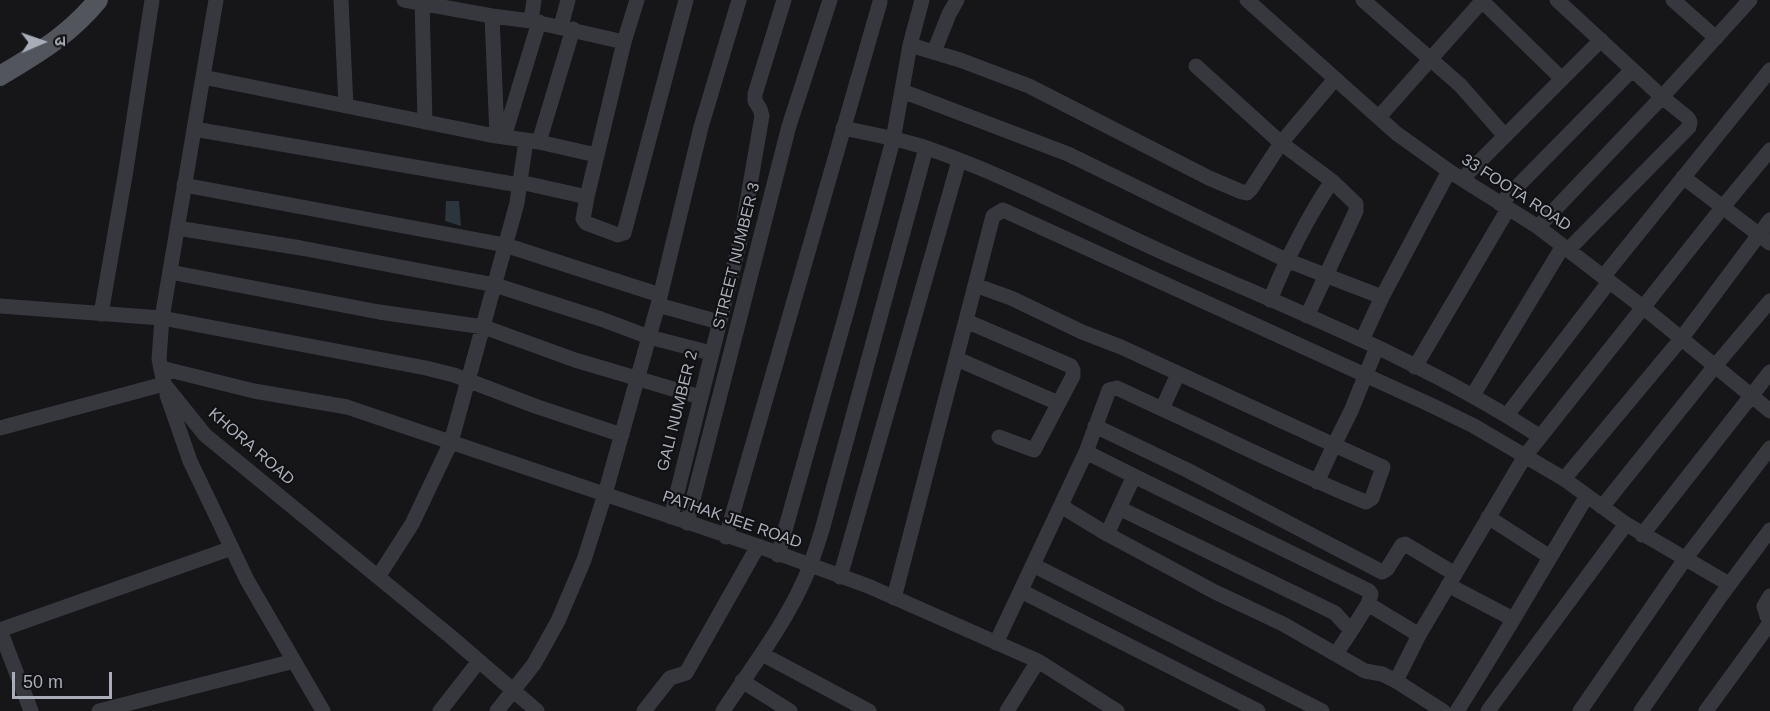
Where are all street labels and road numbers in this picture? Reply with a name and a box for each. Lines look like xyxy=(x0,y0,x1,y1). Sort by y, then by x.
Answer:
street label: 33 FOOTA ROAD xyxy=(1458,150,1574,236)
street label: STREET NUMBER 3 xyxy=(710,181,764,331)
street label: GALI NUMBER 2 xyxy=(654,349,702,473)
street label: KHORA ROAD xyxy=(204,404,298,490)
street label: PATHAK JEE ROAD xyxy=(660,487,804,553)

